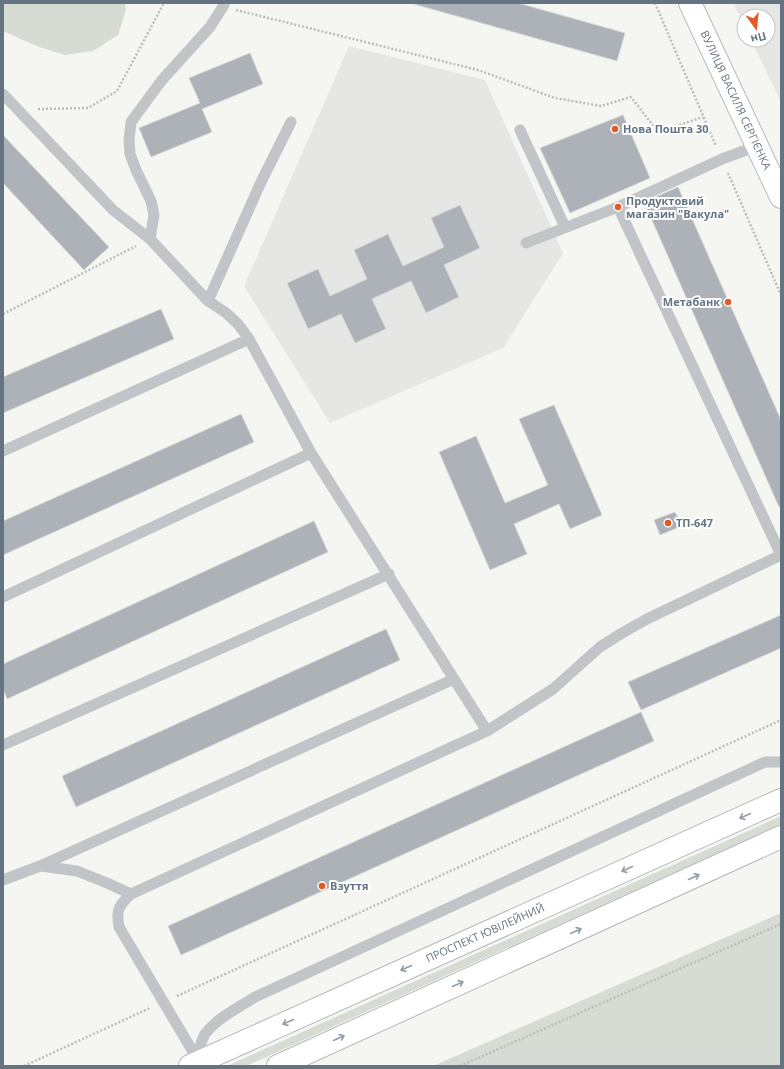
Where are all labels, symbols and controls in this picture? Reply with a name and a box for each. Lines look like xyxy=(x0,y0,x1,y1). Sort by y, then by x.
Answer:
north arrow xyxy=(736,8,776,48)
street label: ВУЛИЦЯ ВАСИЛЯ СЕРГІЄНКА xyxy=(698,28,775,172)
text: Пн xyxy=(749,29,768,47)
place label: Нова Пошта 30 xyxy=(623,121,708,136)
marker: Нова Пошта 30 xyxy=(610,124,620,134)
place label: Продуктовий магазин "Вакула" xyxy=(626,193,729,221)
marker: Продуктовий магазин "Вакула" xyxy=(613,202,623,212)
place label: Метабанк xyxy=(663,294,720,309)
marker: Метабанк xyxy=(723,297,733,307)
place label: ТП-647 xyxy=(676,515,713,530)
marker: ТП-647 xyxy=(663,518,673,528)
one-way arrow xyxy=(740,813,752,820)
one-way arrow xyxy=(621,866,633,873)
one-way arrow xyxy=(688,873,700,880)
place label: Взуття xyxy=(330,878,368,893)
marker: Взуття xyxy=(317,881,327,891)
street label: ПРОСПЕКТ ЮВІЛЕЙНИЙ xyxy=(423,900,547,966)
one-way arrow xyxy=(570,926,582,934)
one-way arrow xyxy=(401,965,413,973)
one-way arrow xyxy=(451,980,463,988)
one-way arrow xyxy=(282,1019,294,1026)
one-way arrow xyxy=(333,1034,345,1041)

